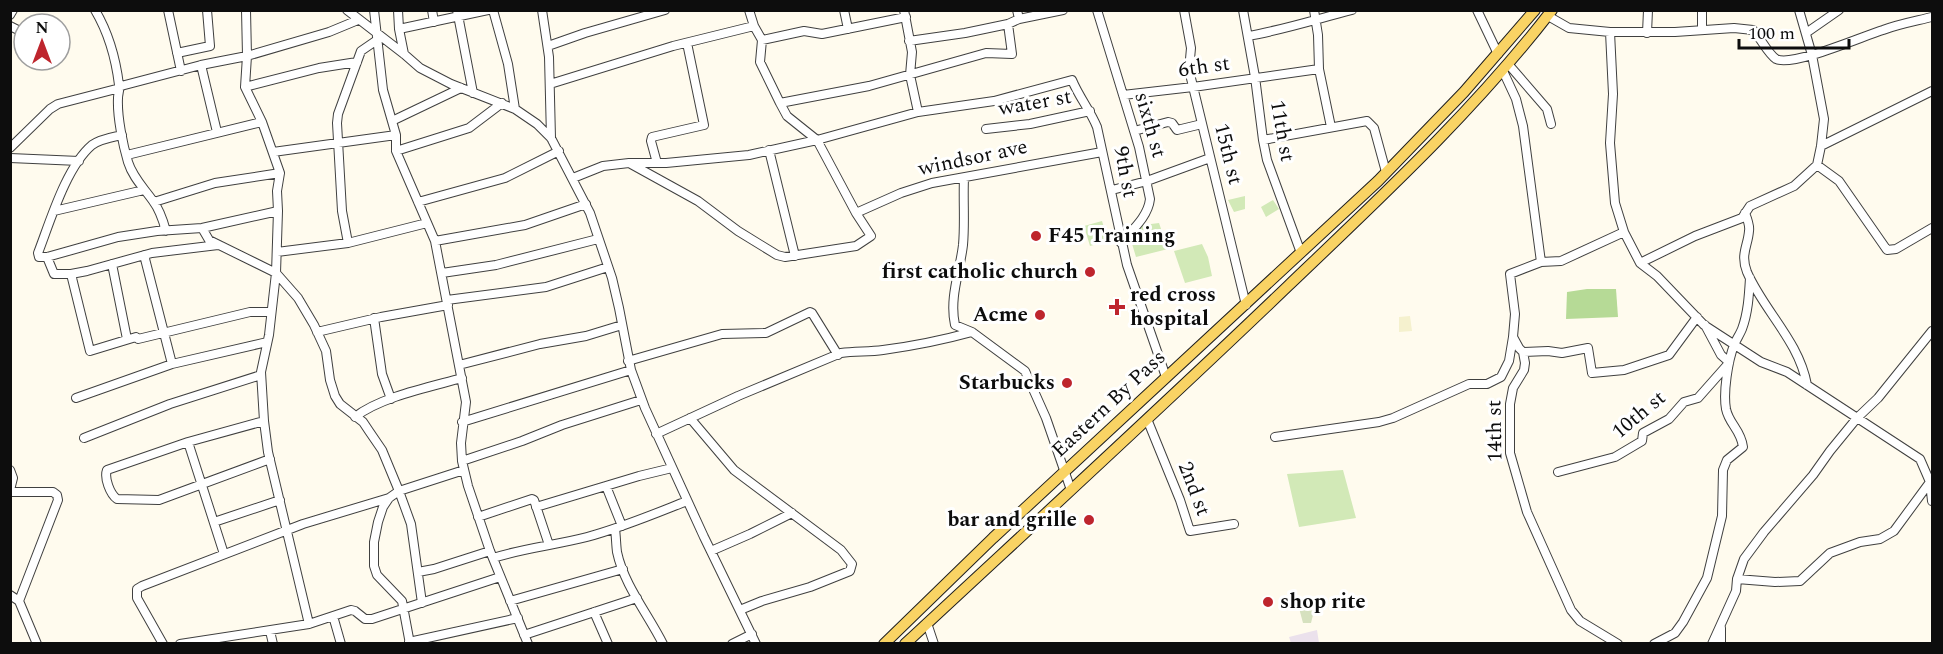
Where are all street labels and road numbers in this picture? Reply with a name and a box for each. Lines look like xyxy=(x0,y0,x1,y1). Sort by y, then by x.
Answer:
street label: 6th st xyxy=(1176,48,1232,86)
street label: water st xyxy=(995,81,1074,125)
street label: sixth st xyxy=(1125,88,1175,162)
street label: 11th st xyxy=(1261,98,1303,164)
street label: 15th st xyxy=(1205,120,1251,188)
street label: windsor ave xyxy=(914,131,1031,185)
street label: 9th st xyxy=(1104,144,1146,200)
street label: Eastern By Pass xyxy=(1044,342,1174,466)
street label: 10th st xyxy=(1605,383,1673,447)
street label: 14th st xyxy=(1478,400,1512,462)
street label: 2nd st xyxy=(1169,457,1219,521)

